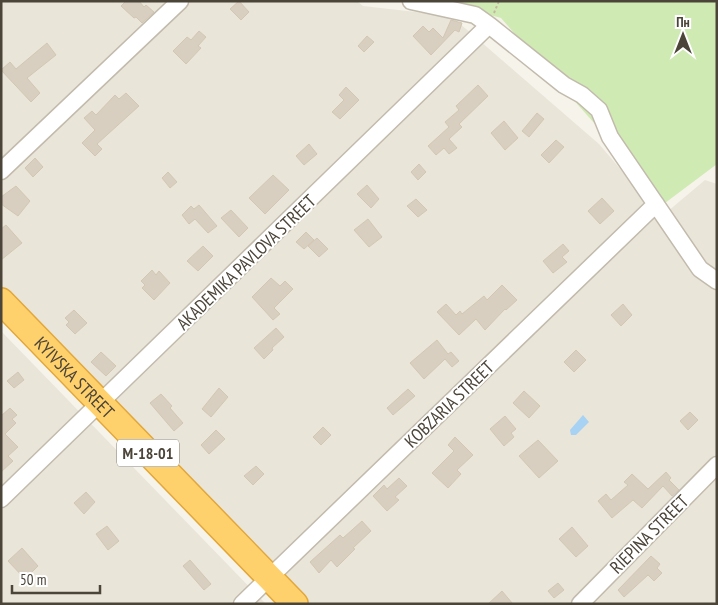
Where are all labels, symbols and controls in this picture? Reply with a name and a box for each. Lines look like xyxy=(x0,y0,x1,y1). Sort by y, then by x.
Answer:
north arrow xyxy=(658,10,708,60)
text: Пн xyxy=(676,13,690,31)
street label: AKADEMIKA PAVLOVA STREET xyxy=(171,189,321,335)
street label: KYIVSKA STREET xyxy=(30,331,120,423)
street label: KOBZARIA STREET xyxy=(399,356,499,452)
road number: М-18-01 xyxy=(117,439,179,466)
street label: RIEPINA STREET xyxy=(605,490,693,578)
scale bar xyxy=(12,562,100,594)
text: 50 m xyxy=(20,570,46,589)

